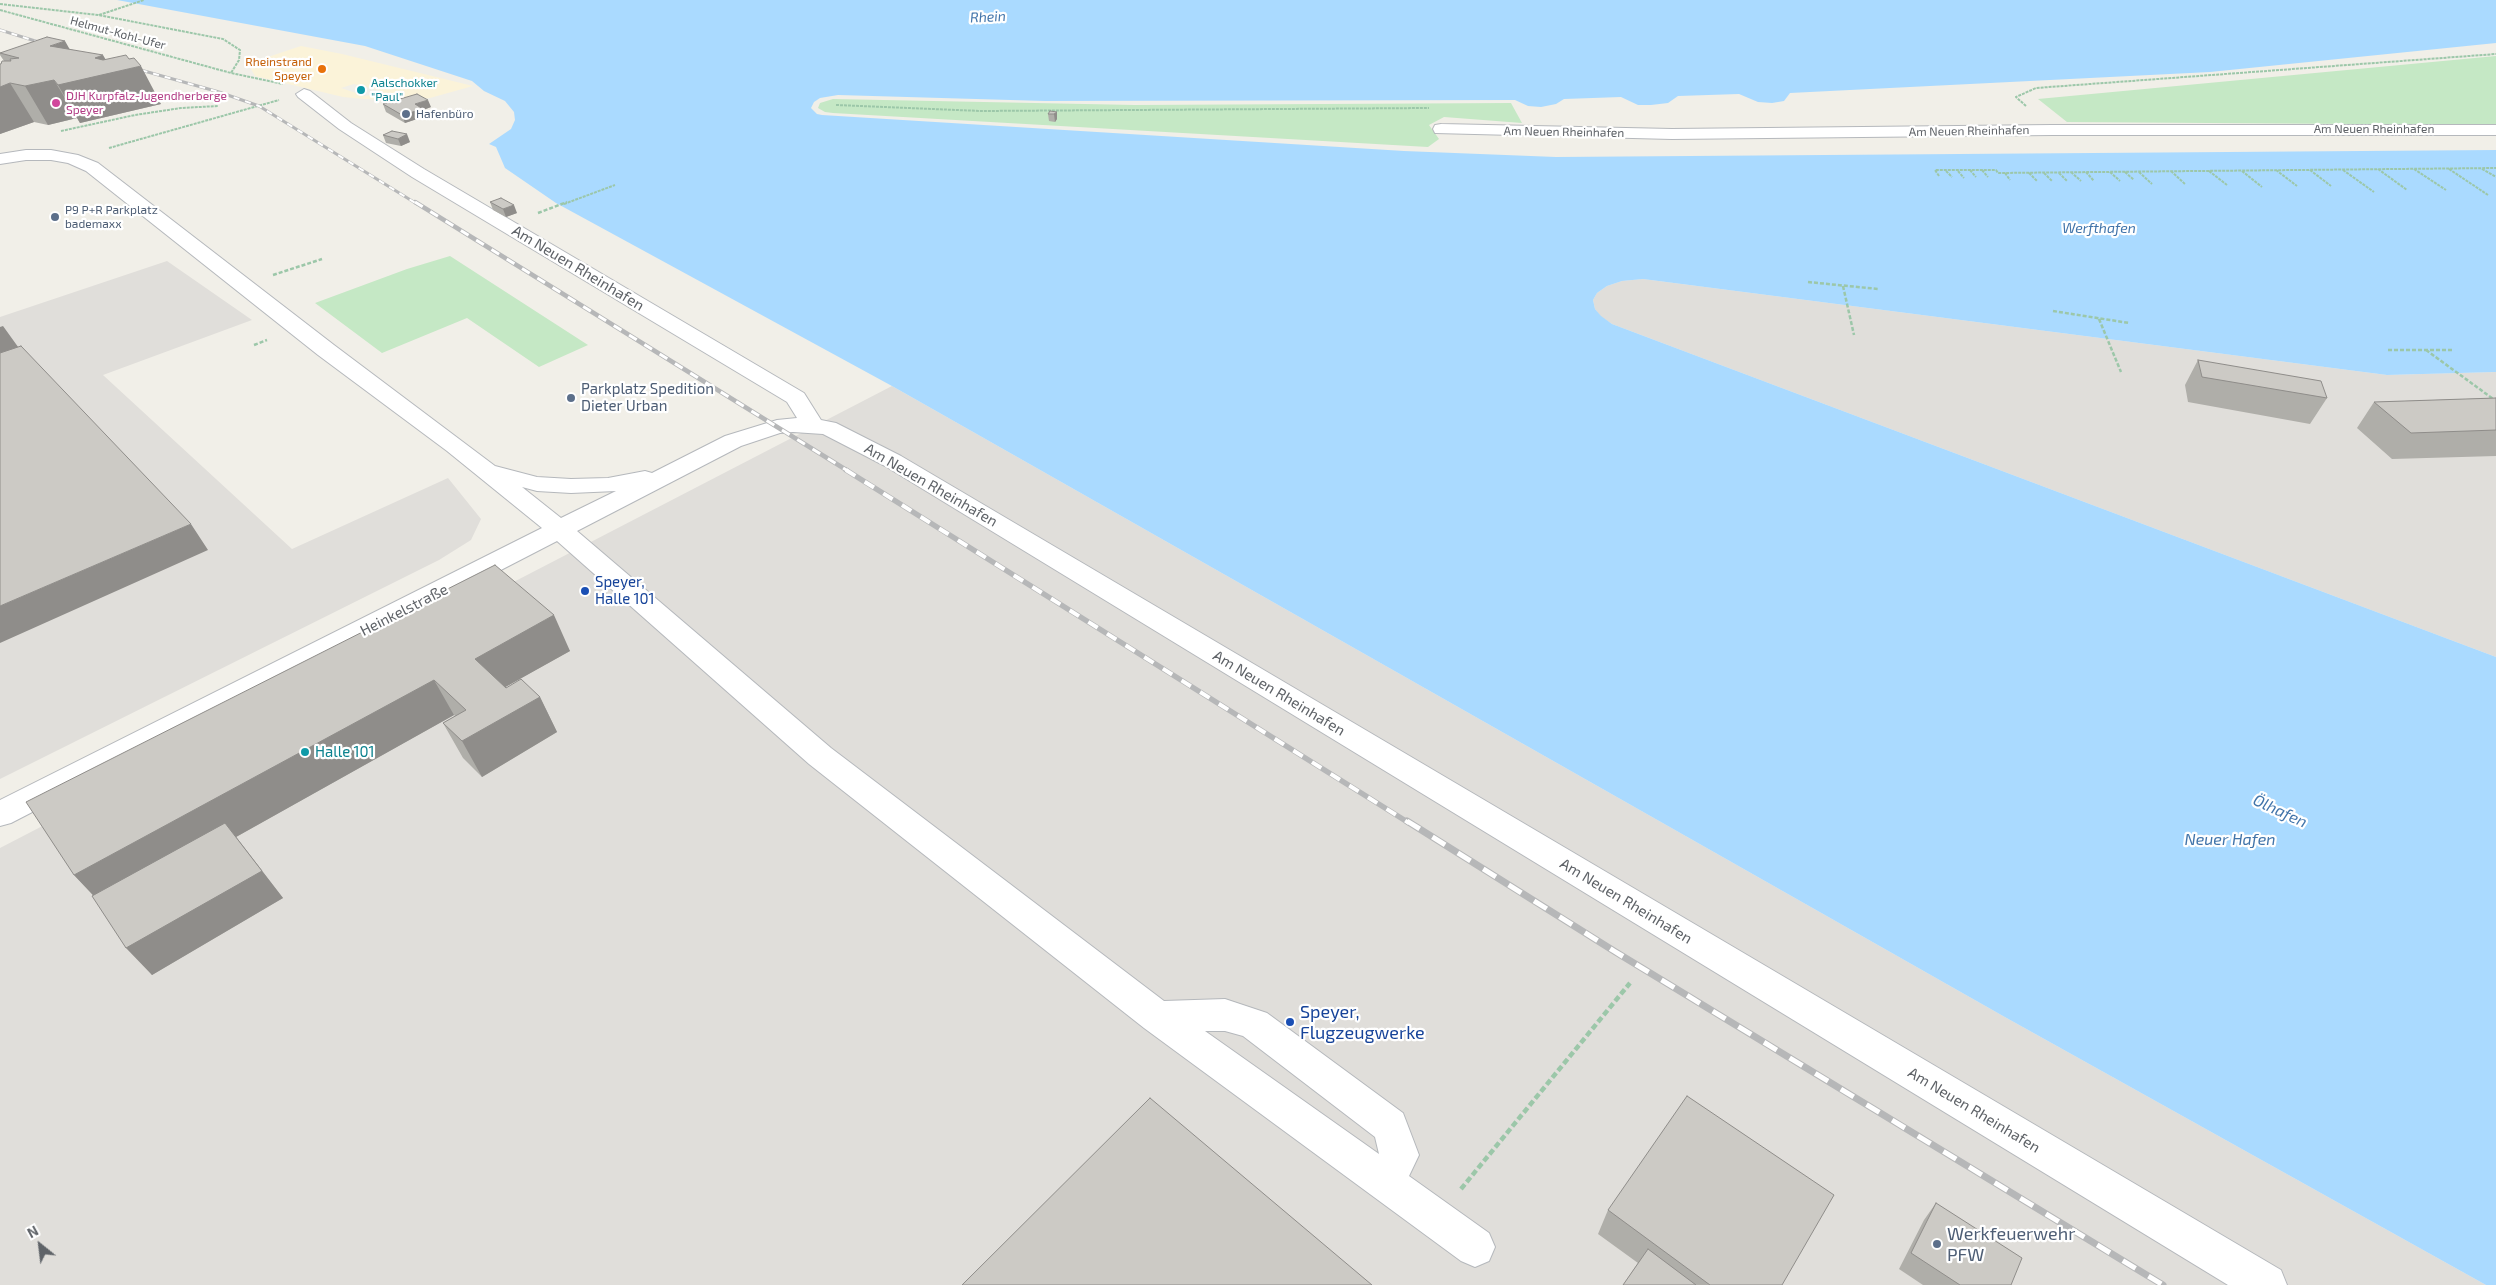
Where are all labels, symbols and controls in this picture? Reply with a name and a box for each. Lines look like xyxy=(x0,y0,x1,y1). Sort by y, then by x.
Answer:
water label: Rhein xyxy=(970,8,1006,26)
street label: Helmut-Kohl-Ufer xyxy=(69,13,167,53)
place label: Rheinstrand Speyer xyxy=(245,55,312,83)
marker: Rheinstrand Speyer xyxy=(316,63,328,75)
place label: Aalschokker "Paul" xyxy=(371,76,438,104)
marker: Aalschokker "Paul" xyxy=(355,84,367,96)
place label: DJH Kurpfalz-Jugendherberge Speyer xyxy=(66,89,227,117)
marker: DJH Kurpfalz-Jugendherberge Speyer xyxy=(50,97,62,109)
place label: Hafenbüro xyxy=(416,107,474,121)
marker: Hafenbüro xyxy=(400,108,412,120)
street label: Am Neuen Rheinhafen xyxy=(2314,122,2434,136)
street label: Am Neuen Rheinhafen xyxy=(1909,123,2029,139)
street label: Am Neuen Rheinhafen xyxy=(1504,124,1624,140)
place label: P9 P+R Parkplatz bademaxx xyxy=(65,203,158,231)
marker: P9 P+R Parkplatz bademaxx xyxy=(49,211,61,223)
water label: Werfthafen xyxy=(2062,220,2136,236)
street label: Am Neuen Rheinhafen xyxy=(509,221,647,315)
place label: Parkplatz Spedition Dieter Urban xyxy=(581,380,714,415)
marker: Parkplatz Spedition Dieter Urban xyxy=(565,392,577,404)
street label: Am Neuen Rheinhafen xyxy=(861,439,1001,531)
place label: Speyer, Halle 101 xyxy=(595,573,655,608)
street label: Heinkelstraße xyxy=(357,580,451,640)
marker: Speyer, Halle 101 xyxy=(579,585,591,597)
street label: Am Neuen Rheinhafen xyxy=(1210,646,1348,740)
place label: Halle 101 xyxy=(315,743,375,761)
marker: Halle 101 xyxy=(299,746,311,758)
water label: Ölhafen xyxy=(2250,790,2310,832)
water label: Neuer Hafen xyxy=(2184,830,2276,850)
street label: Am Neuen Rheinhafen xyxy=(1557,854,1695,948)
place label: Speyer, Flugzeugwerke xyxy=(1300,1001,1425,1044)
marker: Speyer, Flugzeugwerke xyxy=(1284,1016,1296,1028)
street label: Am Neuen Rheinhafen xyxy=(1905,1063,2043,1157)
north arrow xyxy=(15,1220,65,1270)
text: N xyxy=(24,1222,41,1241)
place label: Werkfeuerwehr PFW xyxy=(1947,1223,2075,1266)
marker: Werkfeuerwehr PFW xyxy=(1931,1238,1943,1250)

